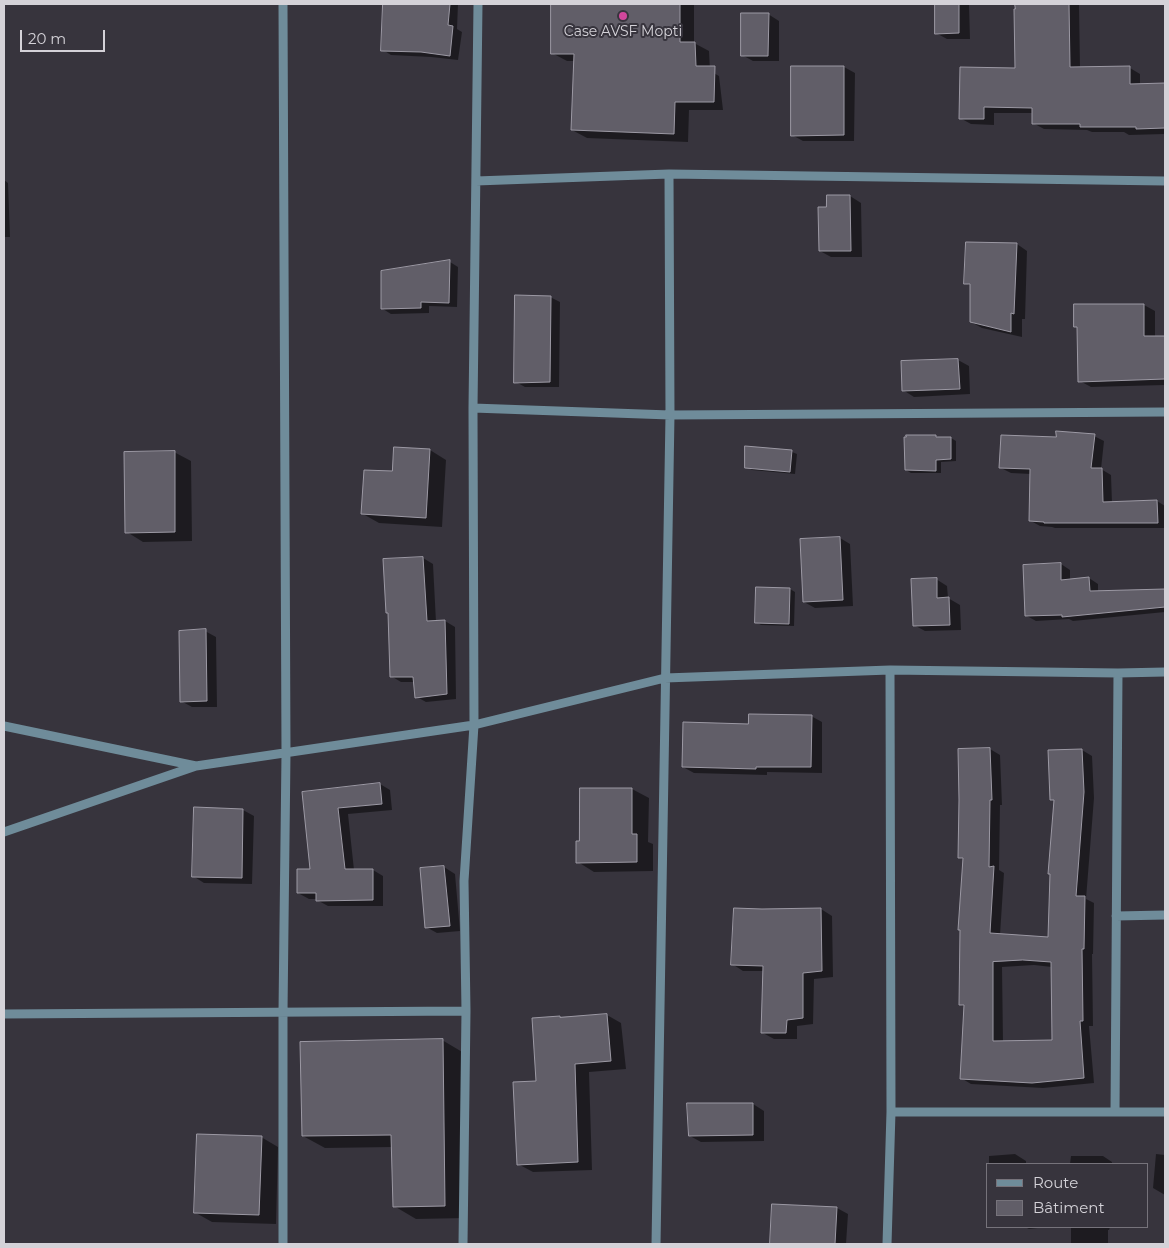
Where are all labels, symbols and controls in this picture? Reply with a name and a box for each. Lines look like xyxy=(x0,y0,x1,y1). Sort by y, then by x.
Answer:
marker: Case AVSF Mopti xyxy=(617,10,629,22)
scale bar xyxy=(22,20,108,52)
place label: Case AVSF Mopti xyxy=(564,24,682,40)
text: 20 m xyxy=(28,29,66,48)
legend xyxy=(986,1163,1149,1228)
text: Route xyxy=(1033,1173,1078,1192)
text: Bâtiment xyxy=(1033,1198,1105,1217)

